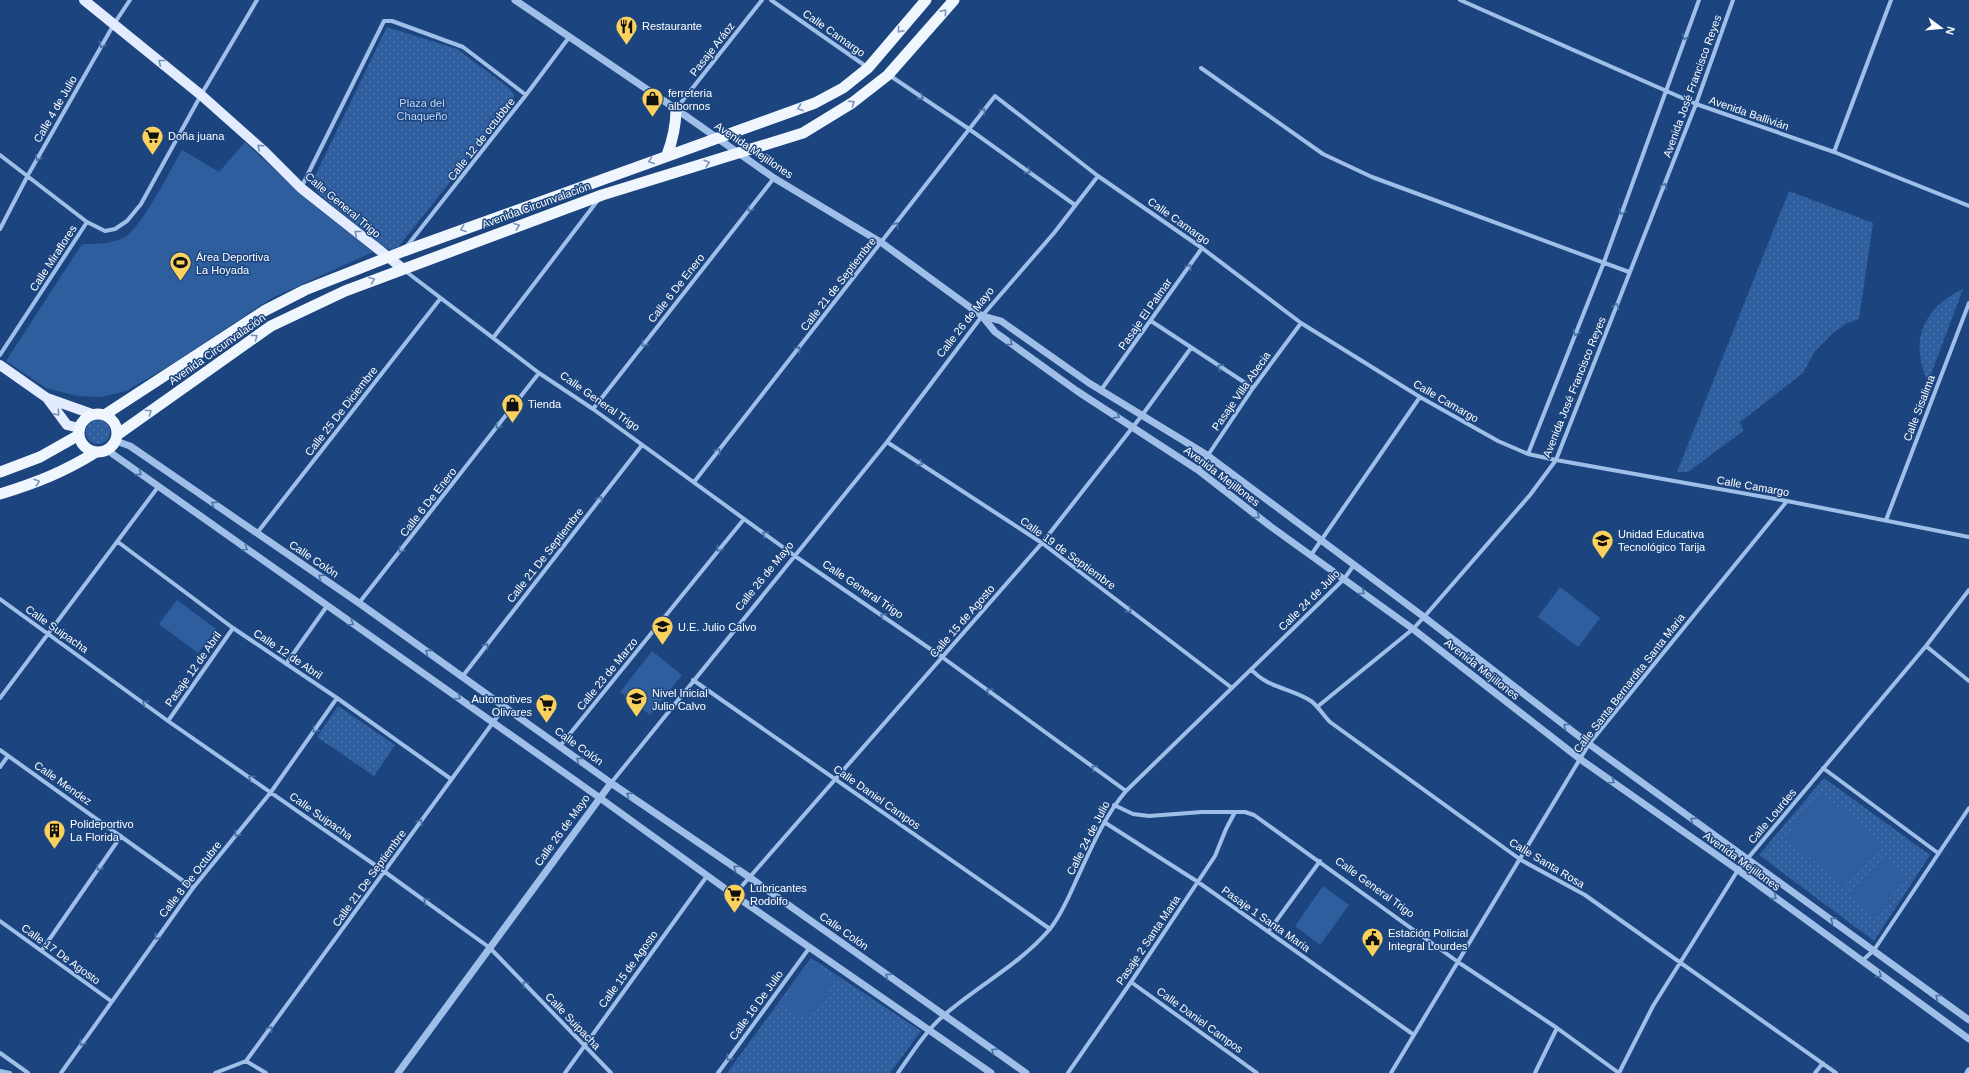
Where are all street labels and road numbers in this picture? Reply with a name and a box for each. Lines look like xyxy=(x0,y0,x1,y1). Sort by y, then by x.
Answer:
street label: Calle Camargo xyxy=(801,7,867,59)
street label: Avenida José Francisco Reyes xyxy=(1661,13,1724,159)
street label: Pasaje Aráoz xyxy=(687,20,737,78)
street label: Calle 4 de Julio xyxy=(31,73,79,145)
street label: Avenida Ballivián xyxy=(1708,94,1790,132)
street label: Calle 12 de octubbre xyxy=(445,95,517,183)
street label: Avenida Mejillones xyxy=(713,119,796,181)
street label: Calle General Trigo xyxy=(303,170,383,240)
street label: Avenida Circunvalación xyxy=(480,180,592,230)
street label: Calle Camargo xyxy=(1146,195,1212,247)
street label: Calle Miraflores xyxy=(27,222,79,293)
street label: Calle 21 de Septiembre xyxy=(798,235,878,333)
street label: Calle 6 De Enero xyxy=(645,251,707,325)
street label: Pasaje El Palmar xyxy=(1116,276,1174,352)
street label: Calle 26 de Mayo xyxy=(934,285,996,359)
street label: Avenida Circunvalación xyxy=(167,311,267,387)
street label: Avenida José Francisco Reyes xyxy=(1540,314,1608,459)
street label: Pasaje Villa Abecia xyxy=(1209,349,1273,433)
street label: Calle 25 De Diciembre xyxy=(302,364,380,458)
street label: Calle General Trigo xyxy=(558,369,642,433)
street label: Calle Sisalima xyxy=(1901,373,1937,443)
street label: Calle Camargo xyxy=(1411,377,1481,425)
street label: Avenida Mejillones xyxy=(1182,444,1263,509)
street label: Calle 6 De Enero xyxy=(397,465,459,539)
street label: Calle Camargo xyxy=(1716,474,1790,498)
street label: Calle 21 De Septiembre xyxy=(504,505,586,605)
street label: Calle 19 de Septiembre xyxy=(1018,514,1118,592)
street label: Calle Colón xyxy=(287,538,341,580)
street label: Calle 26 de Mayo xyxy=(732,539,796,613)
street label: Calle General Trigo xyxy=(820,558,906,620)
street label: Calle 24 de Julio xyxy=(1276,567,1342,633)
street label: Calle 15 de Agosto xyxy=(927,582,997,660)
street label: Calle Suipacha xyxy=(23,603,91,656)
street label: Calle Santa Bernardita Santa Maria xyxy=(1571,610,1688,755)
street label: Calle 12 de Abril xyxy=(251,627,325,681)
street label: Pasaje 12 de Abril xyxy=(163,629,223,709)
street label: Calle 23 de Marzo xyxy=(574,636,640,712)
street label: Avenida Mejillones xyxy=(1442,636,1522,702)
street label: Calle Colón xyxy=(552,724,606,768)
street label: Calle Mendez xyxy=(32,759,94,807)
street label: Calle Daniel Campos xyxy=(831,762,923,832)
street label: Calle Lourdes xyxy=(1746,786,1799,846)
street label: Calle Suipacha xyxy=(287,790,355,843)
street label: Calle 26 de Mayo xyxy=(532,792,592,868)
street label: Calle 24 de Julio xyxy=(1064,799,1112,877)
street label: Calle 21 De Septiembre xyxy=(330,827,408,929)
street label: Avenida Mejillones xyxy=(1701,829,1783,893)
street label: Calle Santa Rosa xyxy=(1507,836,1588,891)
street label: Calle 8 De Octubre xyxy=(156,838,224,920)
street label: Calle General Trigo xyxy=(1333,854,1417,920)
street label: Pasaje 1 Santa Maria xyxy=(1219,884,1313,955)
street label: Pasaje 2 Santa Maria xyxy=(1114,892,1183,987)
street label: Calle Colón xyxy=(817,910,871,952)
street label: Calle 17 De Agosto xyxy=(19,921,103,987)
street label: Calle 15 de Agosto xyxy=(596,928,660,1010)
street label: Calle 16 De Julio xyxy=(727,968,785,1042)
street label: Calle Daniel Campos xyxy=(1155,985,1246,1056)
street label: Calle Suipacha xyxy=(543,990,604,1052)

